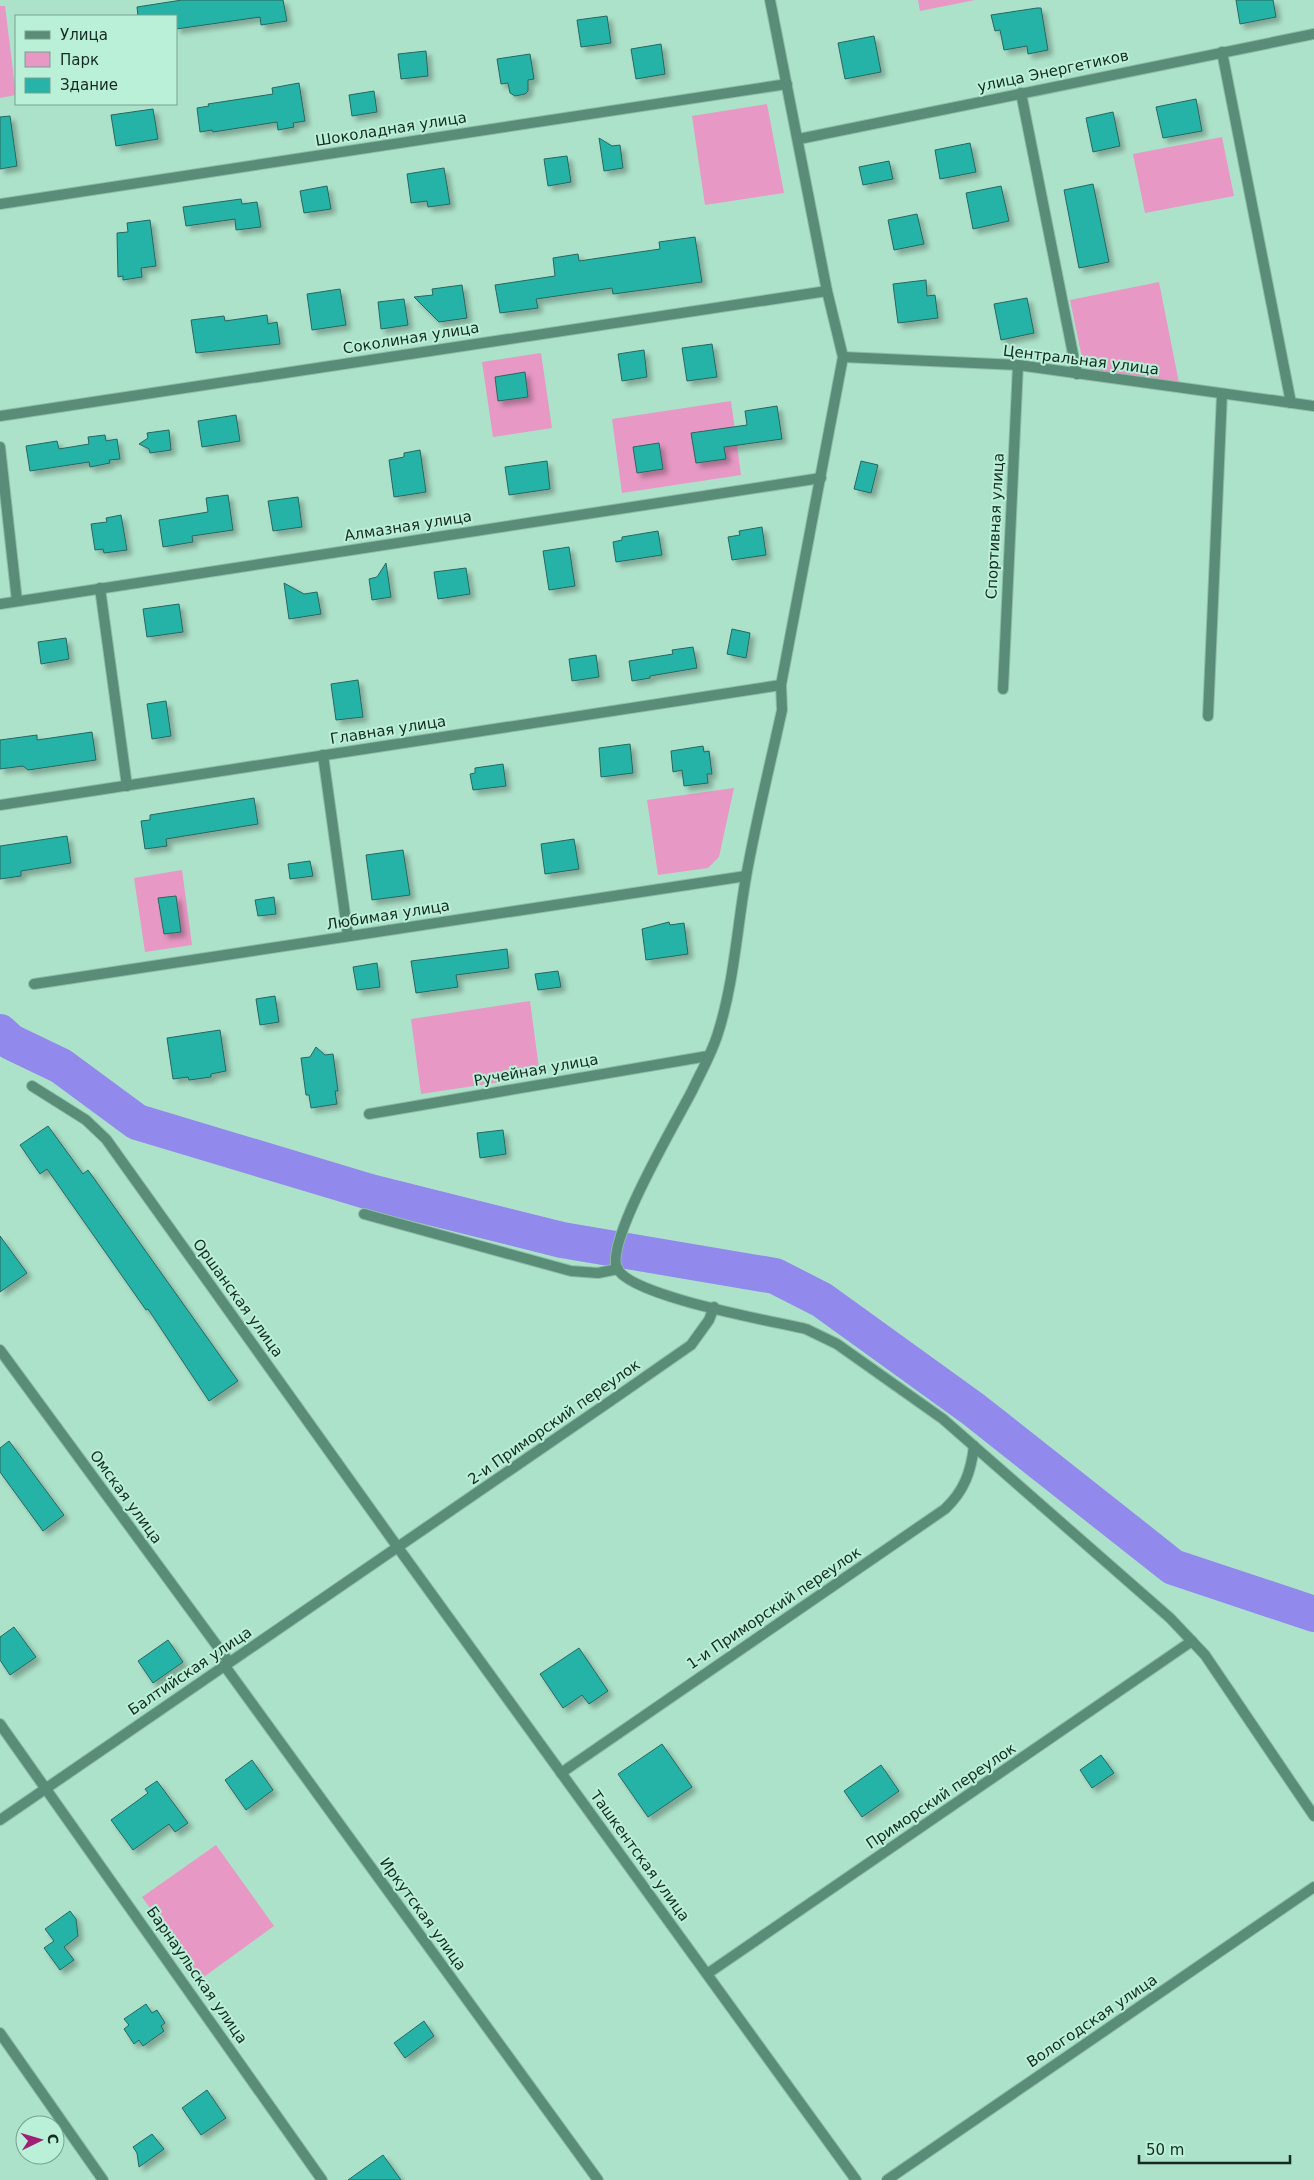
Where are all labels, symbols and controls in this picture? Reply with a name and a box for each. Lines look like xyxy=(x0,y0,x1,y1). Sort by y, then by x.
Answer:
legend xyxy=(15,15,178,105)
text: Улица xyxy=(60,26,108,44)
street label: улица Энергетиков xyxy=(976,46,1130,96)
text: Парк xyxy=(60,51,99,69)
text: Здание xyxy=(60,76,118,94)
street label: Шоколадная улица xyxy=(314,108,468,150)
street label: Соколиная улица xyxy=(342,318,480,358)
street label: Центральная улица xyxy=(1002,342,1160,378)
street label: Спортивная улица xyxy=(982,452,1008,600)
street label: Алмазная улица xyxy=(343,507,473,545)
street label: Главная улица xyxy=(329,712,447,748)
street label: Любимая улица xyxy=(325,896,451,934)
street label: Ручейная улица xyxy=(472,1050,600,1090)
street label: Оршанская улица xyxy=(189,1235,287,1361)
street label: 2-и Приморский переулок xyxy=(464,1356,644,1488)
street label: Омская улица xyxy=(86,1447,166,1547)
street label: 1-и Приморский переулок xyxy=(684,1543,864,1673)
street label: Балтийская улица xyxy=(125,1623,255,1719)
street label: Приморский переулок xyxy=(863,1739,1019,1853)
street label: Ташкентская улица xyxy=(586,1786,693,1925)
street label: Иркутская улица xyxy=(376,1854,470,1974)
street label: Барнаульская улица xyxy=(143,1903,251,2047)
street label: Вологодская улица xyxy=(1023,1971,1161,2071)
north arrow xyxy=(15,2115,65,2165)
scale bar xyxy=(1139,2132,1290,2164)
text: С xyxy=(45,2133,61,2145)
text: 50 m xyxy=(1146,2141,1184,2159)

